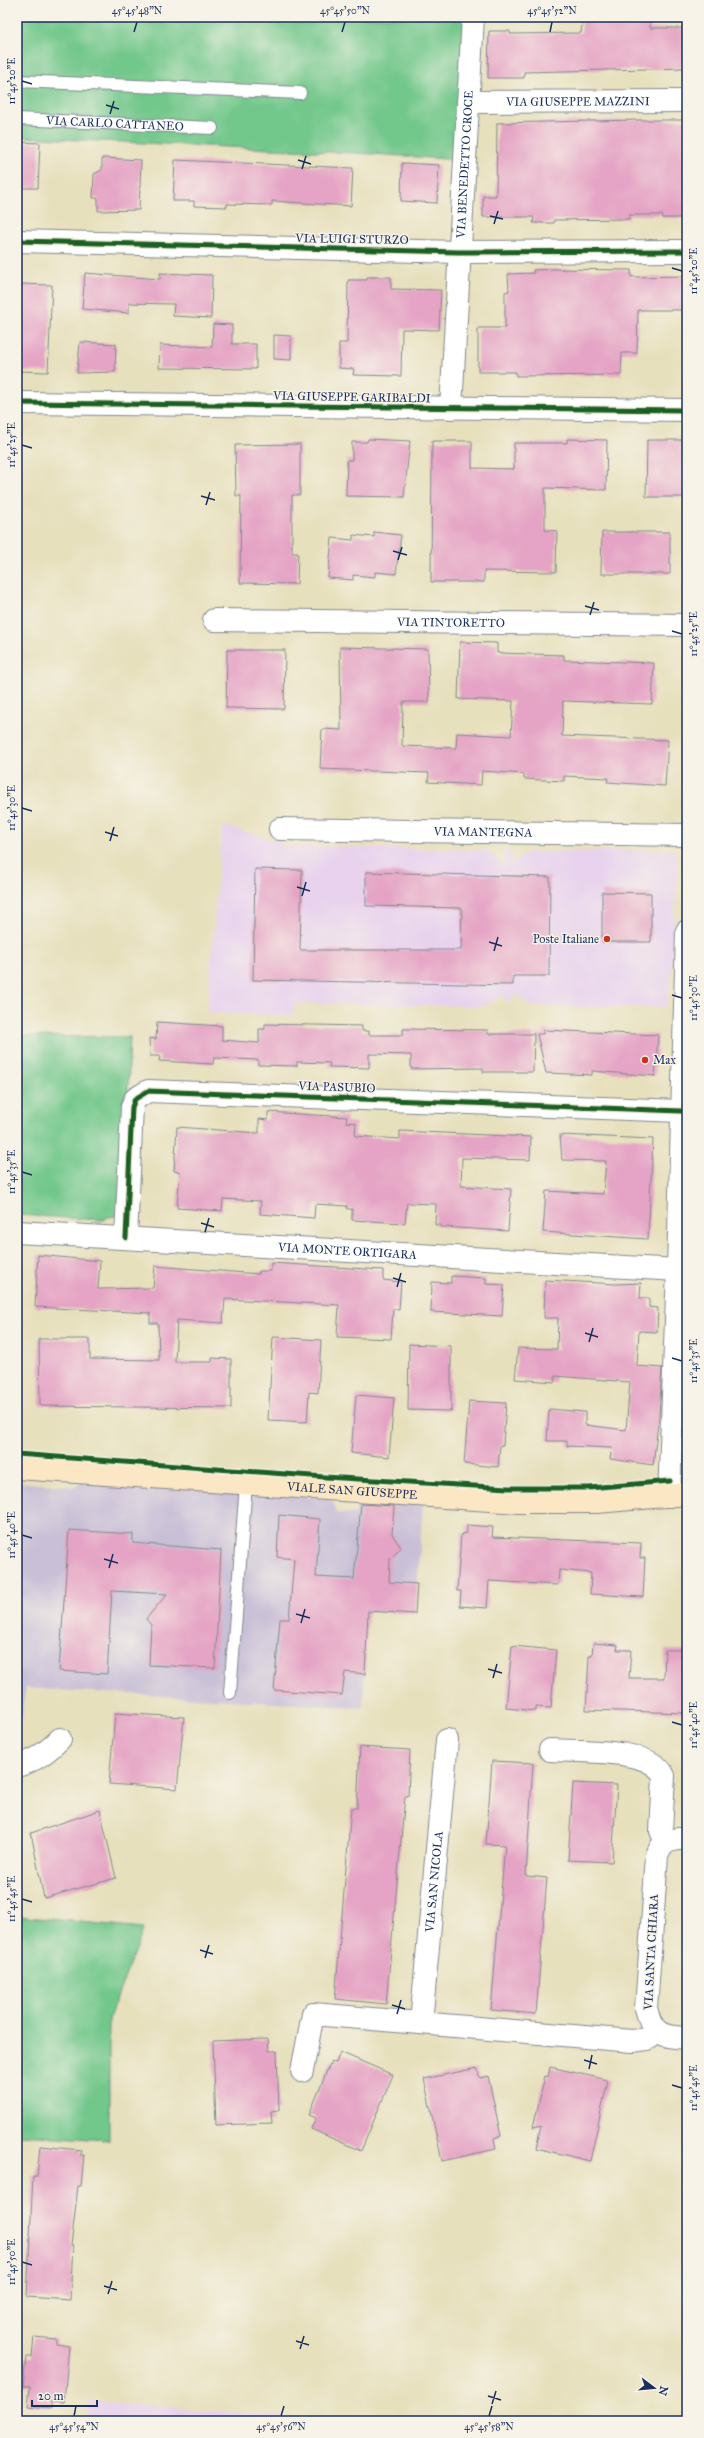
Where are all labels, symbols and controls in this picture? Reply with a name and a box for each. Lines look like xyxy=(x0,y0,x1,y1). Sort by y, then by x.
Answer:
text: 45°45'48"N xyxy=(112,5,163,17)
text: 45°45'50"N xyxy=(320,5,371,17)
text: 45°45'52"N xyxy=(527,5,577,17)
text: 11°45'20"E xyxy=(6,58,18,104)
street label: VIA BENEDETTO CROCE xyxy=(454,90,476,240)
street label: VIA GIUSEPPE MAZZINI xyxy=(505,94,650,109)
street label: VIA CARLO CATTANEO xyxy=(45,113,184,134)
street label: VIA LUIGI STURZO xyxy=(294,231,409,247)
text: 11°45'20"E xyxy=(688,248,700,294)
street label: VIA GIUSEPPE GARIBALDI xyxy=(272,389,431,405)
text: 11°45'25"E xyxy=(6,422,18,468)
text: 11°45'25"E xyxy=(688,611,700,657)
street label: VIA TINTORETTO xyxy=(396,615,505,630)
text: 11°45'30"E xyxy=(6,785,18,831)
street label: VIA MANTEGNA xyxy=(433,824,532,840)
place label: Poste Italiane xyxy=(533,932,599,946)
marker: Poste Italiane xyxy=(602,934,612,944)
text: 11°45'30"E xyxy=(688,975,700,1021)
place label: Max xyxy=(653,1053,676,1067)
marker: Max xyxy=(640,1055,650,1065)
street label: VIA PASUBIO xyxy=(297,1079,376,1095)
text: 11°45'35"E xyxy=(6,1150,18,1194)
street label: VIA MONTE ORTIGARA xyxy=(277,1240,417,1262)
text: 11°45'35"E xyxy=(688,1339,700,1383)
street label: VIALE SAN GIUSEPPE xyxy=(286,1479,418,1502)
text: 11°45'40"E xyxy=(6,1511,18,1559)
text: 11°45'40"E xyxy=(688,1701,700,1749)
street label: VIA SAN NICOLA xyxy=(422,1830,446,1934)
text: 11°45'45"E xyxy=(6,1876,18,1922)
street label: VIA SANTA CHIARA xyxy=(641,1894,661,2011)
text: 11°45'45"E xyxy=(688,2065,700,2111)
text: 11°45'50"E xyxy=(6,2239,18,2285)
north arrow xyxy=(634,2368,674,2408)
scale bar xyxy=(32,2382,97,2408)
text: N xyxy=(655,2384,671,2398)
text: 20 m xyxy=(38,2389,64,2403)
text: 45°45'54"N xyxy=(49,2421,99,2433)
text: 45°45'56"N xyxy=(256,2421,306,2433)
text: 45°45'58"N xyxy=(464,2421,514,2433)

